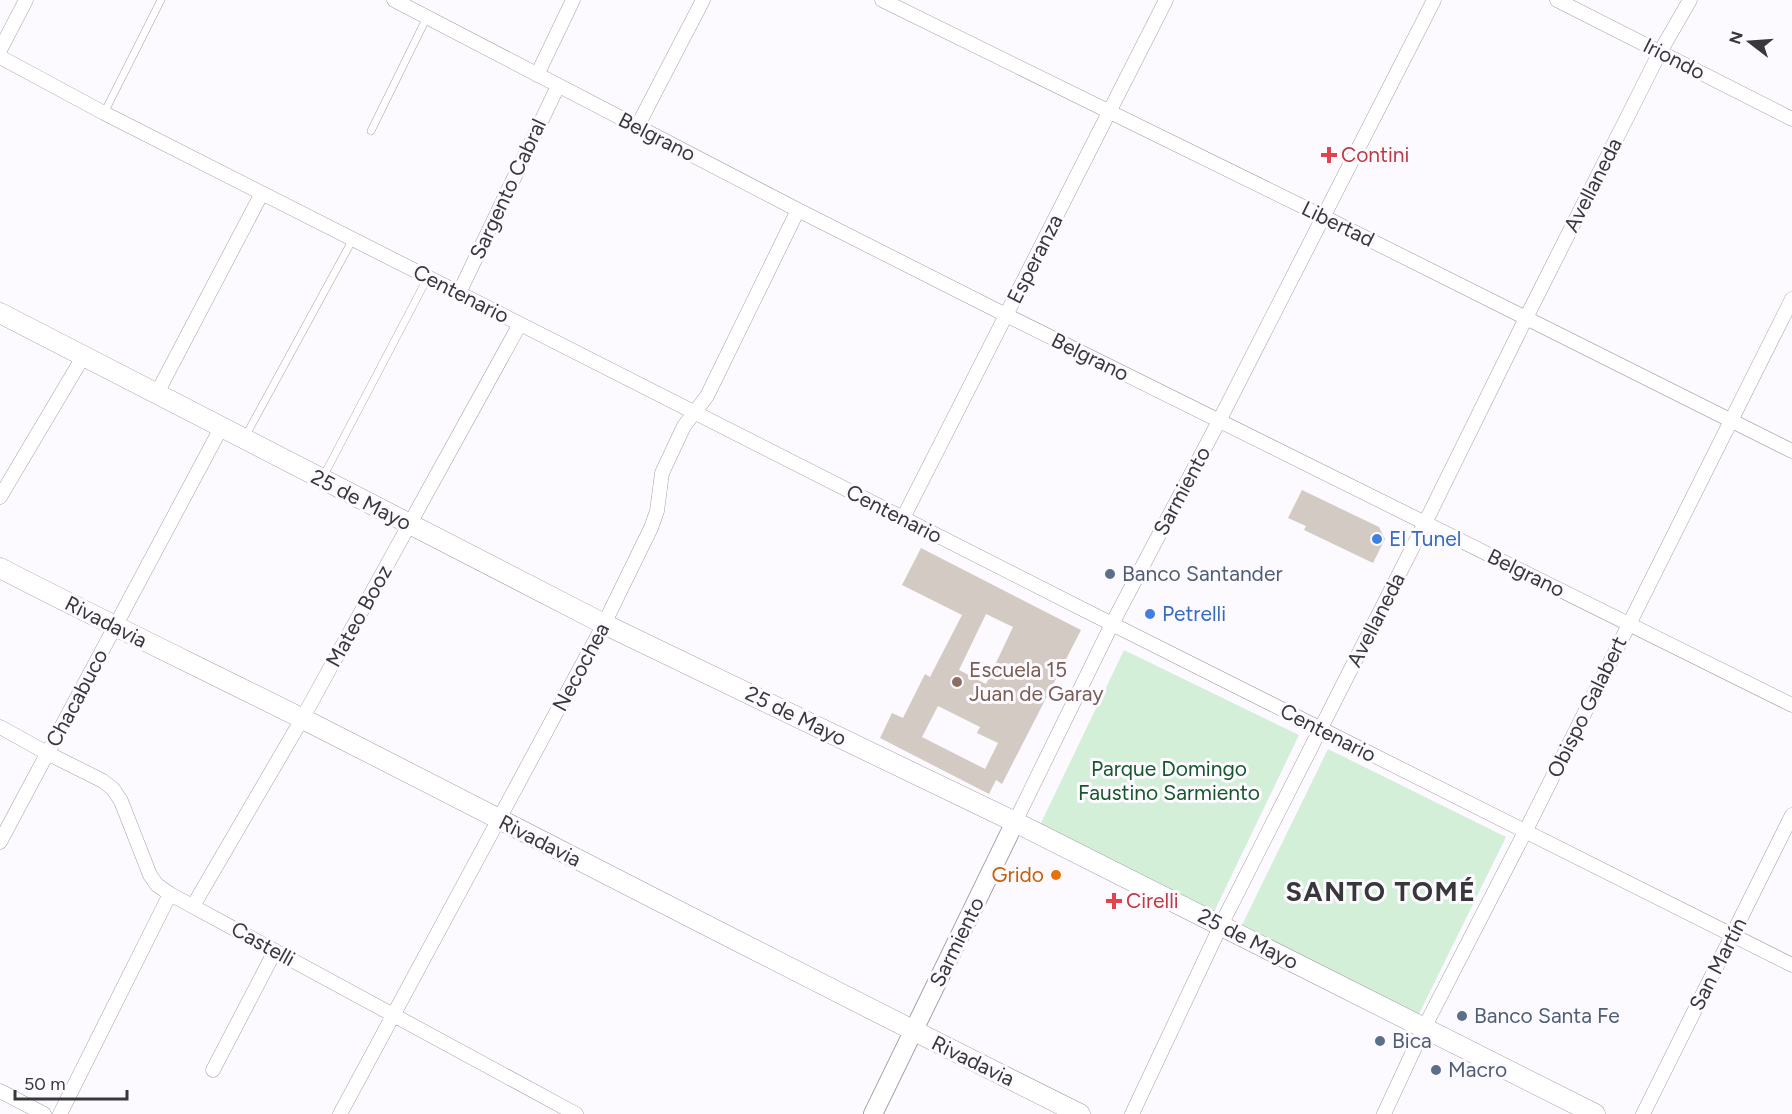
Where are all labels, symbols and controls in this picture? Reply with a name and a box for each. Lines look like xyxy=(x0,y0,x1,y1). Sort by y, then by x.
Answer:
north arrow xyxy=(1720,12,1780,72)
text: N xyxy=(1725,29,1747,46)
street label: Iriondo xyxy=(1639,32,1709,85)
street label: Belgrano xyxy=(615,107,700,167)
street label: Sargento Cabral xyxy=(464,115,551,263)
street label: Avellaneda xyxy=(1558,134,1627,236)
place label: Contini xyxy=(1341,142,1409,167)
marker: Contini xyxy=(1322,148,1336,162)
street label: Libertad xyxy=(1298,195,1379,252)
street label: Esperanza xyxy=(1001,210,1068,308)
street label: Centenario xyxy=(409,259,513,328)
street label: Belgrano xyxy=(1047,327,1133,386)
street label: Sarmiento xyxy=(1148,442,1215,539)
street label: 25 de Mayo xyxy=(307,464,416,535)
street label: Centenario xyxy=(842,479,946,548)
place label: El Tunel xyxy=(1389,526,1461,551)
marker: El Tunel xyxy=(1370,532,1384,546)
street label: Belgrano xyxy=(1483,543,1569,602)
street label: Mateo Booz xyxy=(320,560,397,671)
place label: Banco Santander xyxy=(1122,561,1283,586)
marker: Banco Santander xyxy=(1103,567,1117,581)
street label: Avellaneda xyxy=(1341,569,1410,671)
street label: Rivadavia xyxy=(61,590,151,653)
place label: Petrelli xyxy=(1162,601,1226,626)
marker: Petrelli xyxy=(1143,607,1157,621)
street label: Necochea xyxy=(547,618,614,715)
street label: Obispo Galabert xyxy=(1542,632,1632,781)
street label: Chacabuco xyxy=(40,645,113,751)
place label: Escuela 15 Juan de Garay xyxy=(969,657,1103,706)
marker: Escuela 15 Juan de Garay xyxy=(950,675,964,689)
street label: 25 de Mayo xyxy=(742,680,851,751)
street label: Centenario xyxy=(1276,698,1380,767)
park label: Parque Domingo Faustino Sarmiento xyxy=(1078,756,1260,805)
street label: Rivadavia xyxy=(495,809,585,872)
place label: Grido xyxy=(992,862,1044,887)
marker: Grido xyxy=(1049,868,1063,882)
district label: SANTO TOMÉ xyxy=(1285,875,1477,908)
place label: Cirelli xyxy=(1126,888,1179,913)
street label: Sarmiento xyxy=(924,893,989,991)
marker: Cirelli xyxy=(1107,894,1121,908)
street label: 25 de Mayo xyxy=(1194,903,1303,974)
street label: San Martín xyxy=(1684,913,1752,1014)
street label: Castelli xyxy=(227,916,300,971)
place label: Banco Santa Fe xyxy=(1474,1003,1620,1028)
marker: Banco Santa Fe xyxy=(1455,1009,1469,1023)
place label: Bica xyxy=(1392,1028,1432,1053)
street label: Rivadavia xyxy=(928,1030,1019,1091)
marker: Bica xyxy=(1373,1034,1387,1048)
place label: Macro xyxy=(1448,1057,1507,1082)
scale bar xyxy=(15,1063,128,1101)
marker: Macro xyxy=(1429,1063,1443,1077)
text: 50 m xyxy=(24,1073,66,1095)

